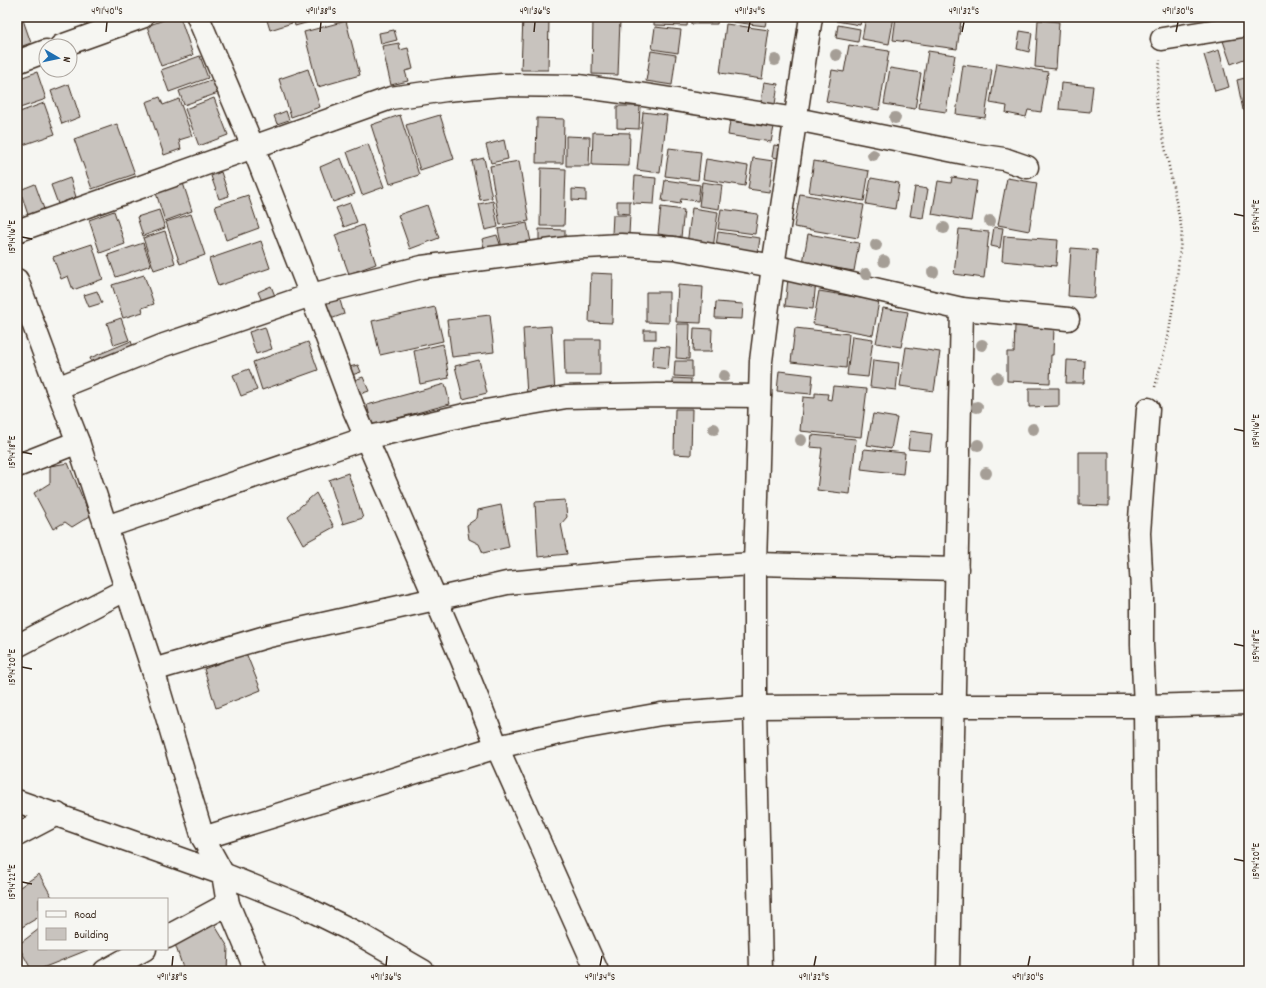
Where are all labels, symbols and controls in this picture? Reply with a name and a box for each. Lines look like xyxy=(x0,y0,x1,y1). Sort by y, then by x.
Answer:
text: 4°11'40"S xyxy=(91,5,123,19)
text: 4°11'38"S xyxy=(306,5,336,19)
text: 4°11'36"S xyxy=(519,5,551,19)
text: 4°11'34"S xyxy=(735,5,765,19)
text: 4°11'32"S xyxy=(949,5,979,19)
text: 4°11'30"S xyxy=(1162,5,1194,19)
north arrow xyxy=(38,38,78,78)
text: N xyxy=(57,55,74,64)
text: 15°14'14"E xyxy=(1250,199,1264,232)
text: 15°14'16"E xyxy=(6,220,20,254)
text: 15°14'16"E xyxy=(1250,414,1264,448)
text: 15°14'18"E xyxy=(6,435,20,468)
text: 15°14'18"E xyxy=(1250,629,1264,662)
text: 15°14'20"E xyxy=(6,648,20,685)
text: 15°14'20"E xyxy=(1250,842,1264,879)
text: 15°14'22"E xyxy=(6,864,20,900)
legend xyxy=(38,898,168,950)
text: Road xyxy=(74,907,96,924)
text: Building xyxy=(74,927,109,944)
text: 4°11'38"S xyxy=(157,971,187,985)
text: 4°11'36"S xyxy=(370,971,402,985)
text: 4°11'34"S xyxy=(585,971,615,985)
text: 4°11'32"S xyxy=(799,971,829,985)
text: 4°11'30"S xyxy=(1012,971,1044,985)

